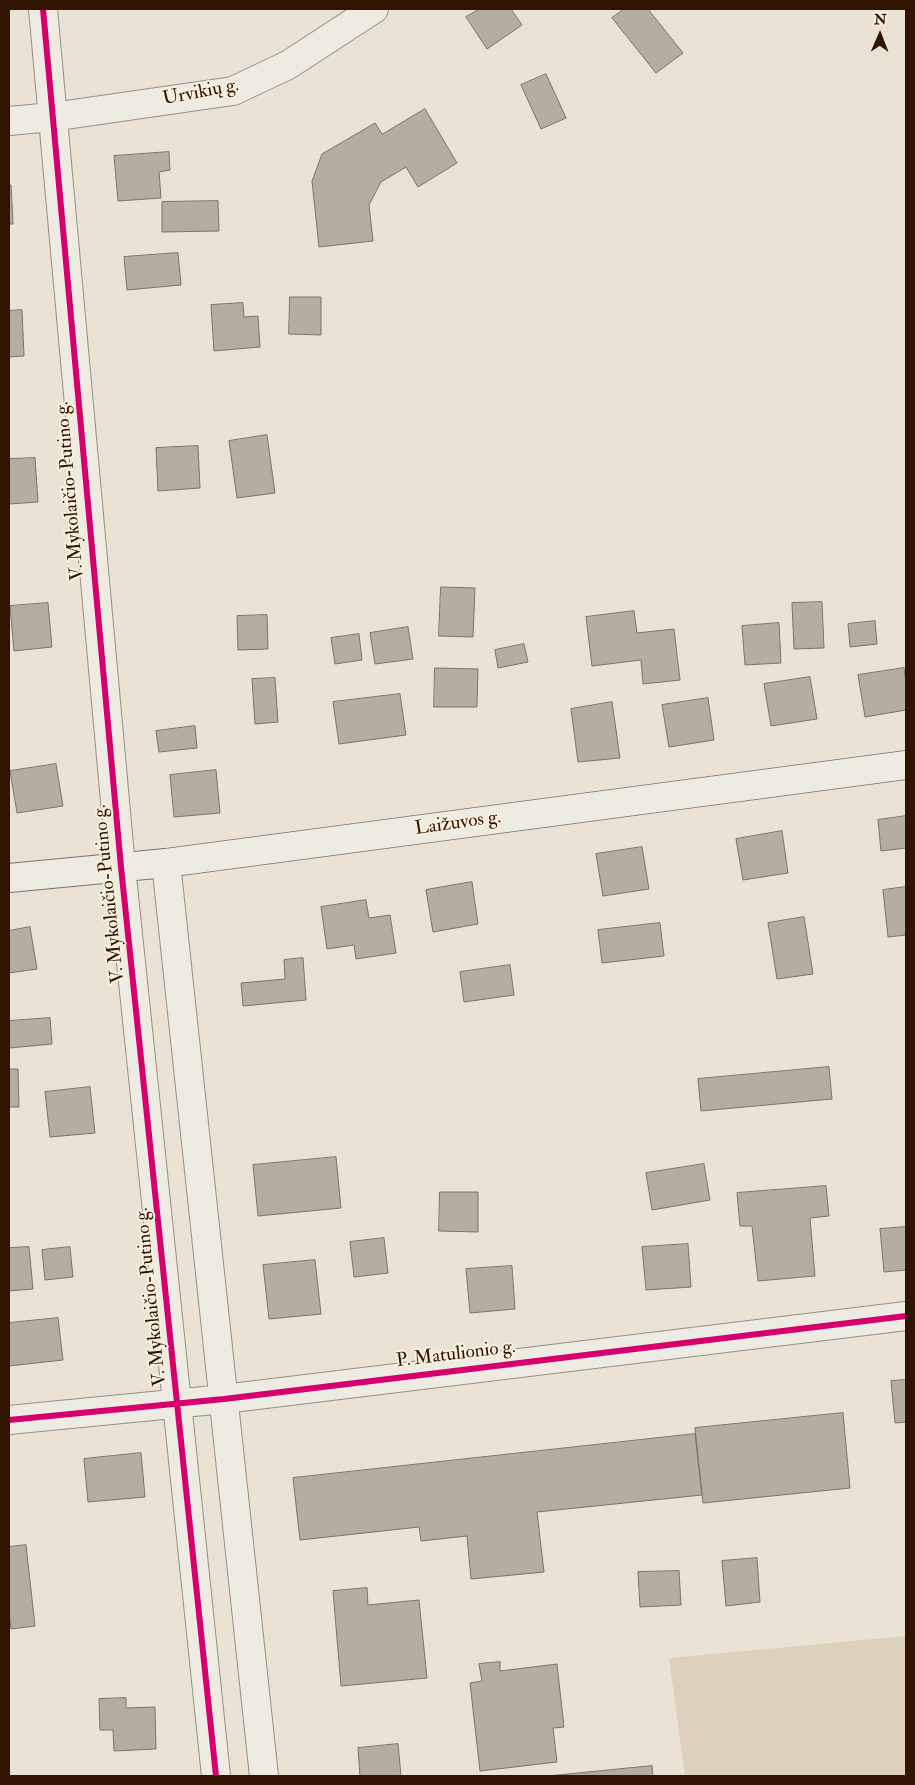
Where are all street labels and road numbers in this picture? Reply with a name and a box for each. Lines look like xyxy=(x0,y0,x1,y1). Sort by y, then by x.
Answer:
street label: Urvikių g. xyxy=(161,74,241,112)
street label: V. Mykolaičio-Putino g. xyxy=(52,401,90,581)
street label: V. Mykolaičio-Putino g. xyxy=(89,804,131,984)
street label: Laižuvos g. xyxy=(414,807,502,841)
street label: V. Mykolaičio-Putino g. xyxy=(131,1207,173,1387)
street label: P. Matulionio g. xyxy=(395,1336,517,1374)

